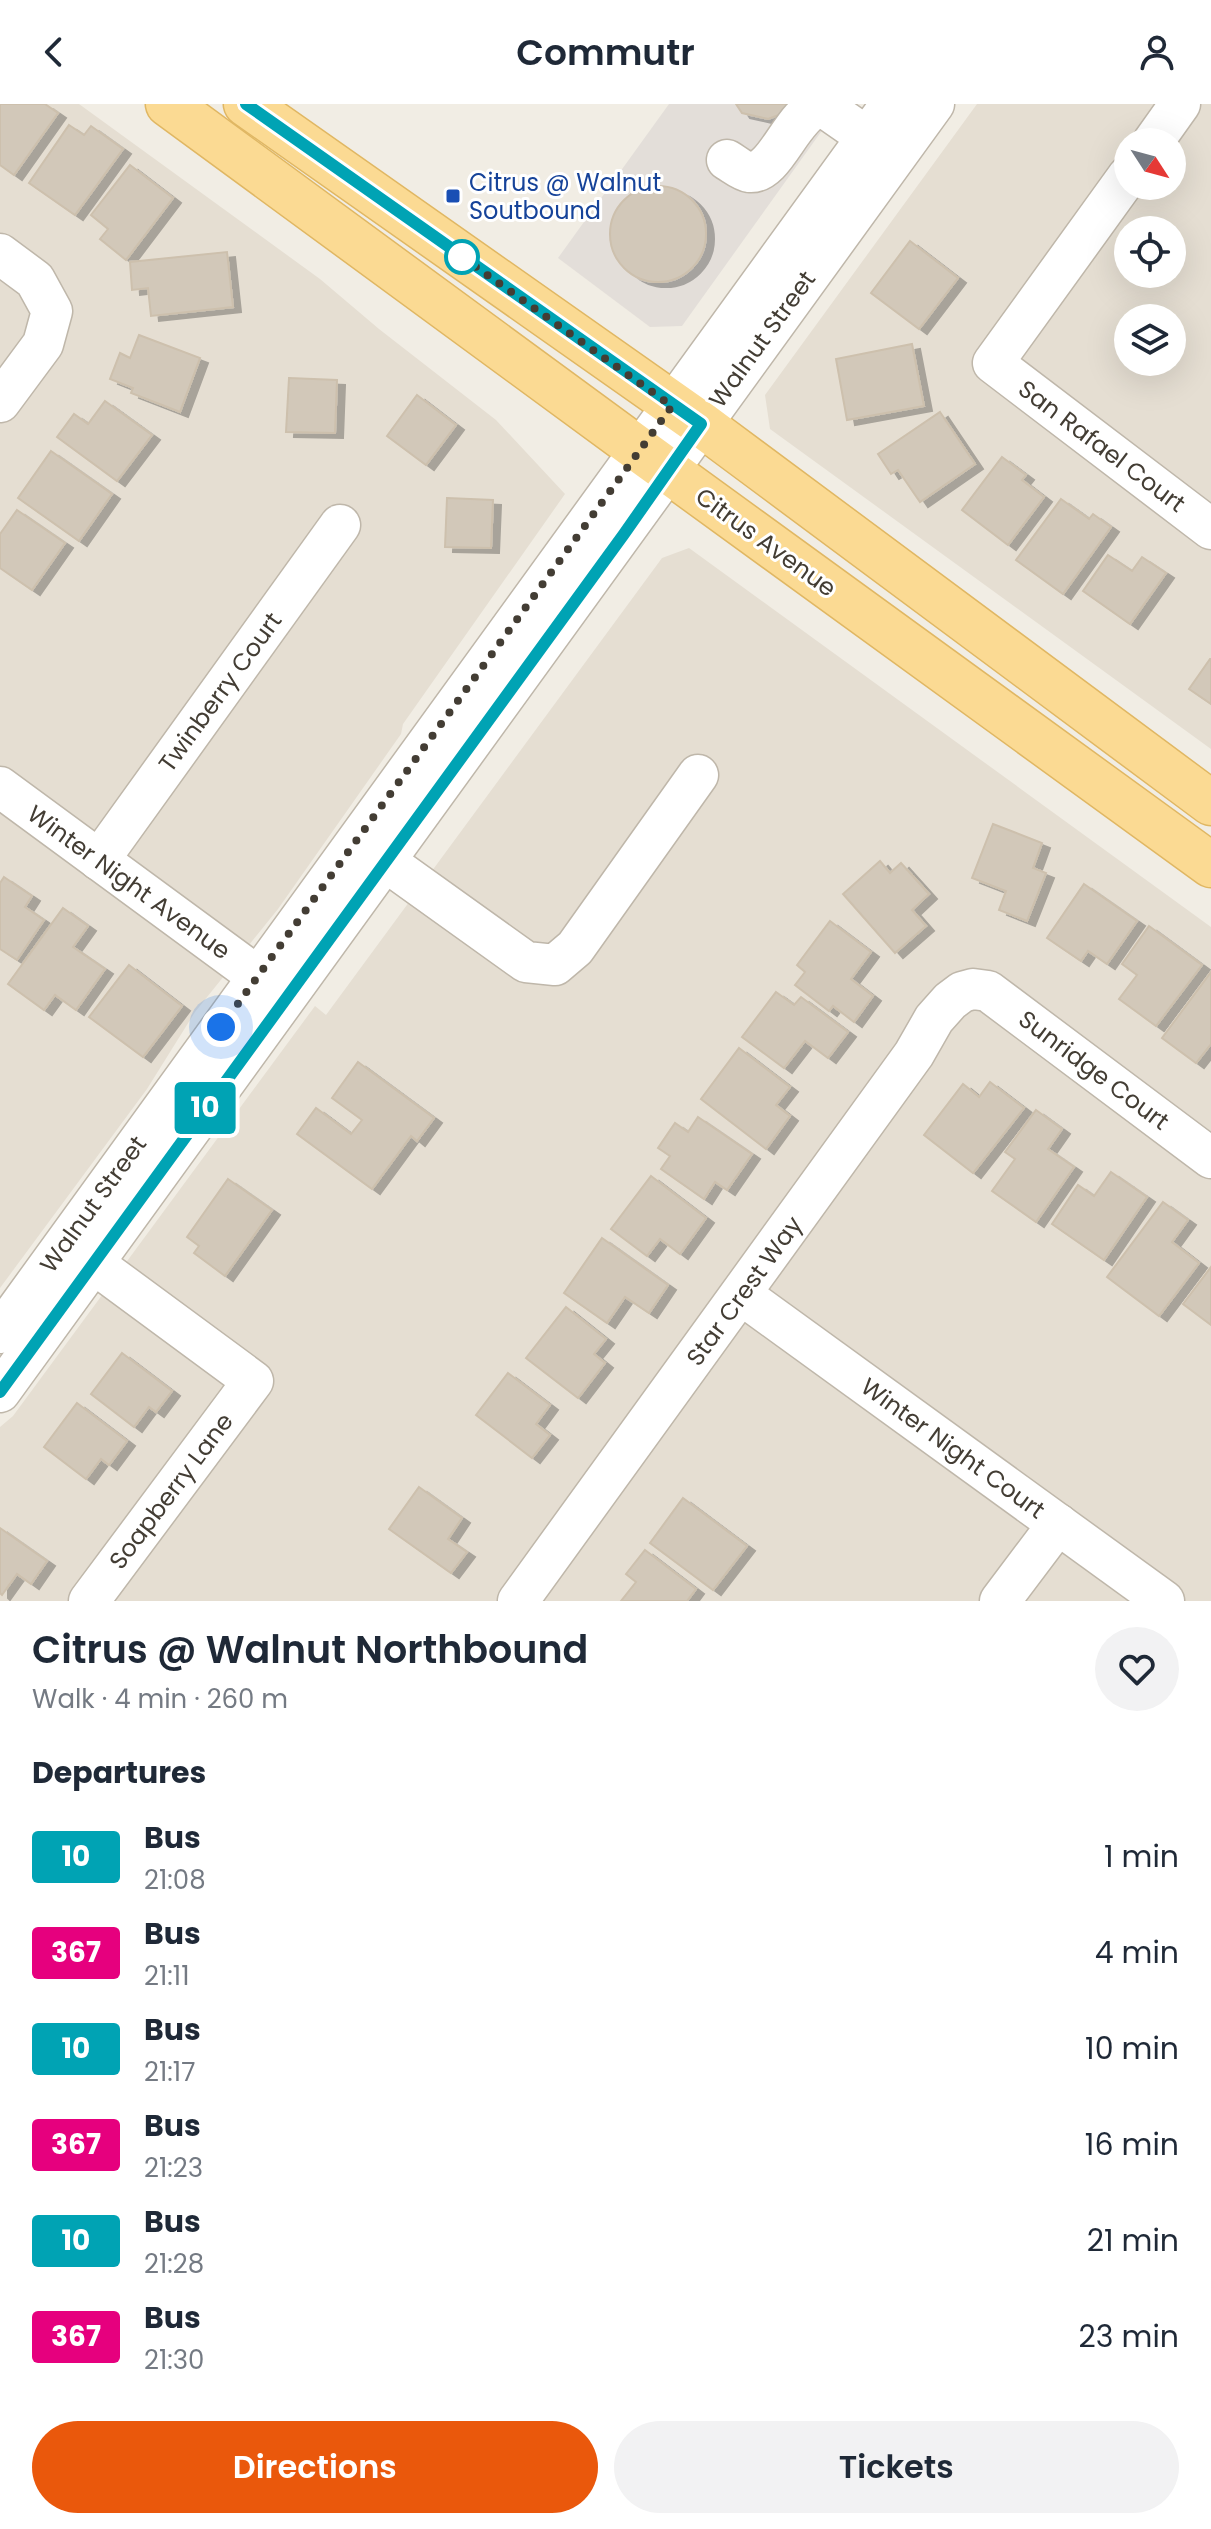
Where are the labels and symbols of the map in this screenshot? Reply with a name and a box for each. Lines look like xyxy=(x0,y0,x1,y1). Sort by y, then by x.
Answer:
north arrow xyxy=(1114,128,1186,200)
place label: Citrus @ Walnut Soutbound xyxy=(469,166,661,227)
marker: Citrus @ Walnut Soutbound xyxy=(444,187,462,205)
unlabelled marker xyxy=(445,240,479,274)
street label: Walnut Street xyxy=(701,264,823,414)
street label: San Rafael Court xyxy=(1012,372,1192,520)
street label: Citrus Avenue xyxy=(689,480,843,604)
street label: Twinberry Court xyxy=(151,606,289,778)
street label: Winter Night Avenue xyxy=(21,797,237,967)
street label: Sunridge Court xyxy=(1012,1003,1176,1137)
your location xyxy=(201,1007,241,1047)
line badge: 10 xyxy=(169,1082,241,1134)
street label: Walnut Street xyxy=(32,1129,154,1279)
street label: Star Crest Way xyxy=(678,1209,810,1373)
street label: Winter Night Court xyxy=(854,1370,1052,1526)
street label: Soapberry Lane xyxy=(101,1406,241,1576)

